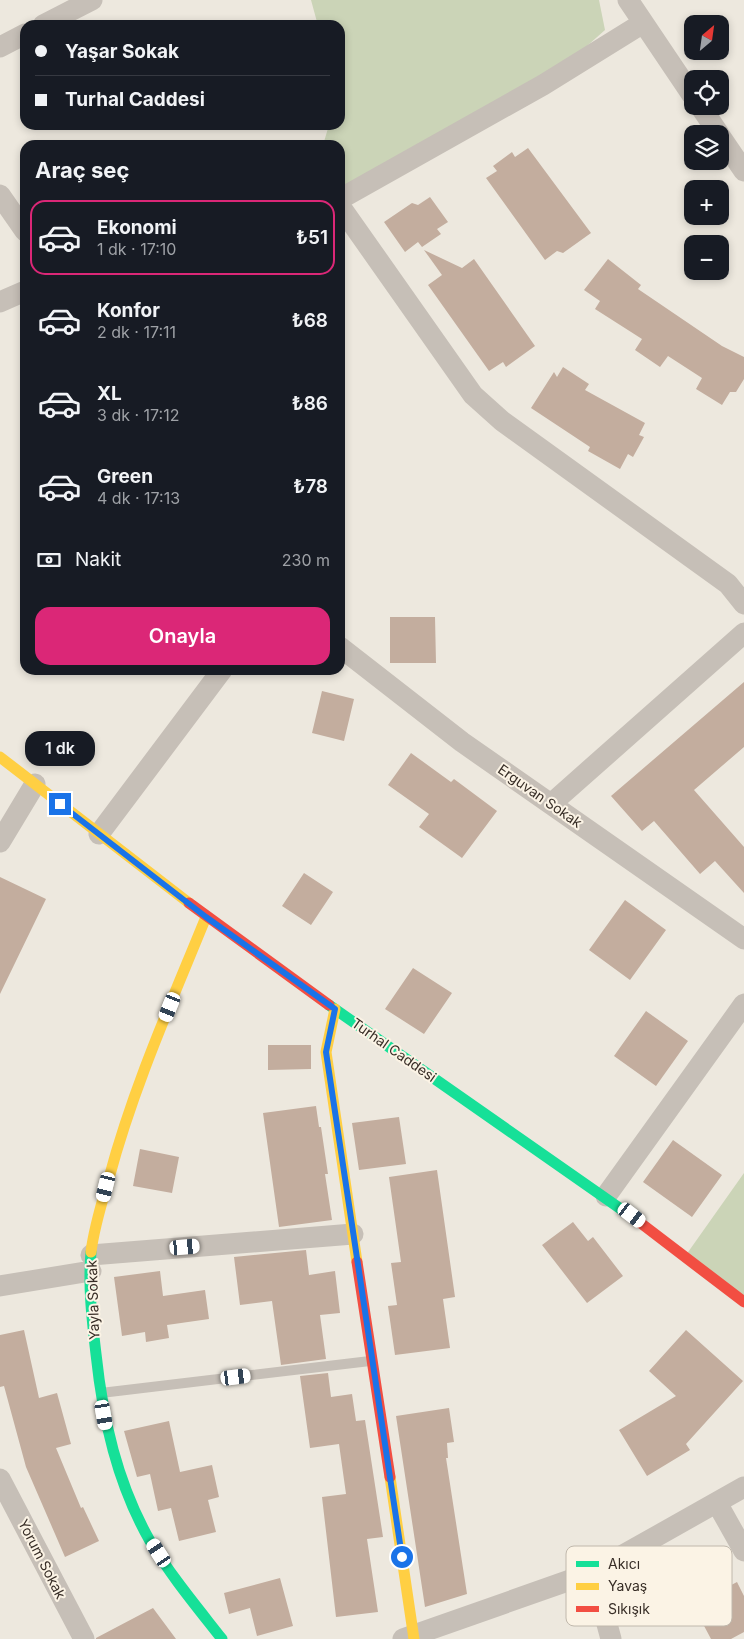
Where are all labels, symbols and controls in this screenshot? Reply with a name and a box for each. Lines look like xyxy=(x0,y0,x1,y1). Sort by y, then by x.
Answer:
north arrow xyxy=(684,15,729,60)
map controls xyxy=(684,15,729,280)
text: Yaşar Sokak xyxy=(65,40,179,63)
button: locate xyxy=(684,70,729,115)
text: Turhal Caddesi xyxy=(65,88,205,111)
button: layers xyxy=(684,125,729,170)
text: Araç seç xyxy=(35,157,129,183)
button: + xyxy=(684,180,729,225)
icon: car xyxy=(37,215,82,260)
text: Ekonomi xyxy=(97,216,177,239)
text: ₺51 xyxy=(296,226,328,249)
button: − xyxy=(684,235,729,280)
text: 1 dk · 17:10 xyxy=(97,239,176,259)
icon: car xyxy=(37,298,82,343)
text: Konfor xyxy=(97,299,160,322)
text: ₺68 xyxy=(292,309,328,332)
text: 2 dk · 17:11 xyxy=(97,322,176,342)
icon: car xyxy=(37,381,82,426)
text: XL xyxy=(97,382,122,405)
text: ₺86 xyxy=(292,392,328,415)
text: 3 dk · 17:12 xyxy=(97,405,179,425)
icon: car xyxy=(37,464,82,509)
text: Green xyxy=(97,465,153,488)
text: ₺78 xyxy=(293,475,328,498)
text: 4 dk · 17:13 xyxy=(97,488,180,508)
icon: cash xyxy=(35,546,63,574)
text: Nakit xyxy=(75,548,121,571)
text: 230 m xyxy=(282,550,330,570)
button: Onayla xyxy=(35,607,330,665)
callout: 1 dk xyxy=(25,732,95,766)
text: 1 dk xyxy=(45,738,75,758)
street label: Erguvan Sokak xyxy=(495,760,586,831)
route end xyxy=(49,793,71,815)
car xyxy=(157,990,182,1024)
street label: Turhal Caddesi xyxy=(349,1014,440,1085)
car xyxy=(95,1171,116,1203)
car xyxy=(615,1200,648,1230)
car xyxy=(169,1238,200,1256)
street label: Yayla Sokak xyxy=(83,1259,102,1340)
car xyxy=(220,1368,251,1386)
car xyxy=(94,1399,113,1431)
street label: Yorum Sokak xyxy=(15,1516,70,1602)
car xyxy=(144,1536,173,1570)
route start xyxy=(391,1546,413,1568)
legend xyxy=(566,1546,732,1626)
text: Akıcı xyxy=(608,1555,640,1572)
text: Yavaş xyxy=(608,1577,647,1594)
text: Sıkışık xyxy=(608,1600,650,1617)

